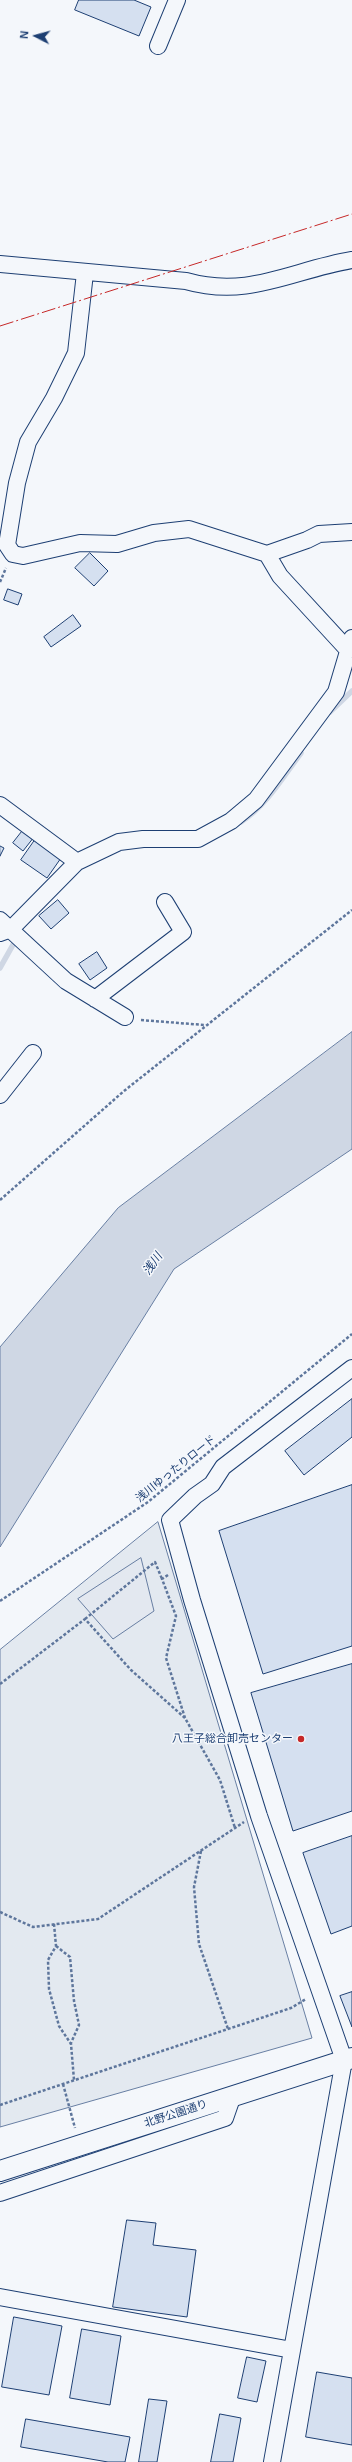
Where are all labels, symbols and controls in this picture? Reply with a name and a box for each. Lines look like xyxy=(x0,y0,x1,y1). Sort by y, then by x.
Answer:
north arrow xyxy=(16,16,56,56)
text: N xyxy=(18,30,30,39)
water label: 浅川 xyxy=(140,1250,166,1278)
street label: 浅川ゆったりロード xyxy=(133,1433,219,1505)
place label: 八王子総合卸売センター xyxy=(172,1732,293,1746)
marker: 八王子総合卸売センター xyxy=(296,1734,306,1744)
street label: 北野公園通り xyxy=(143,2098,209,2130)

